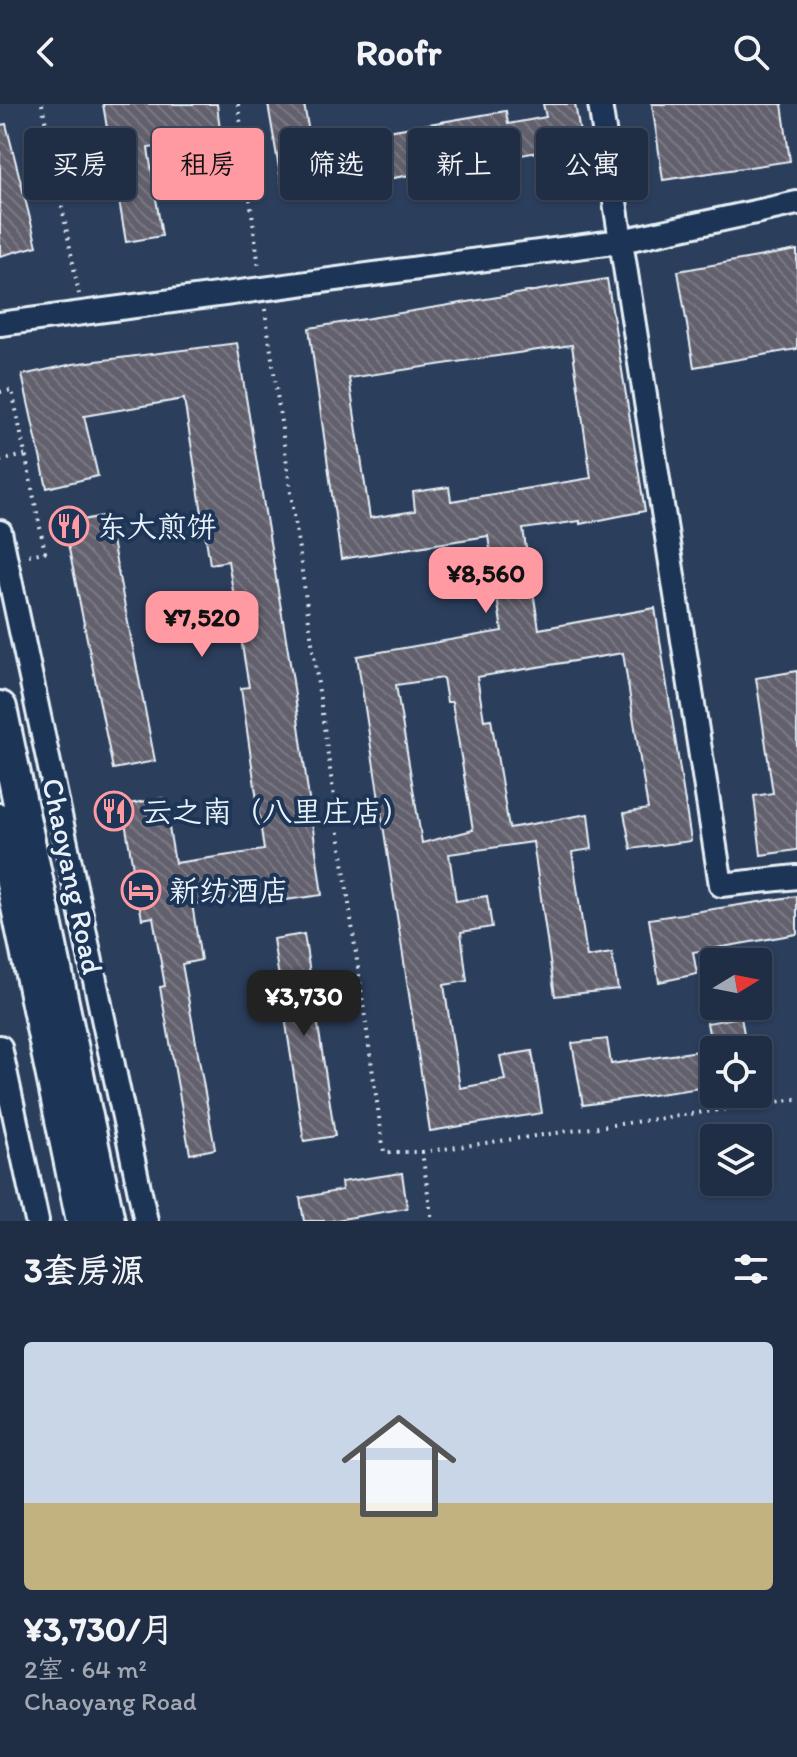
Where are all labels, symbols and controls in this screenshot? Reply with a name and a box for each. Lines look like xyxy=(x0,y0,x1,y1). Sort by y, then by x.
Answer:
icon: back xyxy=(24,30,68,74)
icon: search xyxy=(729,30,773,74)
text: Roofr xyxy=(356,31,441,74)
chip: 买房 xyxy=(24,128,136,200)
chip: 租房 xyxy=(152,128,264,200)
chip: 筛选 xyxy=(280,128,392,200)
chip: 新上 xyxy=(408,128,520,200)
chip: 公寓 xyxy=(536,128,648,200)
restaurant icon: 东大煎饼 xyxy=(48,505,90,547)
place label: 东大煎饼 xyxy=(97,508,217,545)
pin: ¥8,560 xyxy=(421,547,551,615)
text: ¥8,560 xyxy=(447,557,525,589)
pin: ¥7,520 xyxy=(137,591,267,659)
text: ¥7,520 xyxy=(164,601,240,633)
street label: Chaoyang Road xyxy=(34,775,112,977)
restaurant icon: 云之南（八里庄店） xyxy=(93,790,135,832)
place label: 云之南（八里庄店） xyxy=(142,793,412,830)
hotel icon: 新纺酒店 xyxy=(120,869,162,911)
place label: 新纺酒店 xyxy=(169,872,289,909)
north arrow xyxy=(700,948,772,1020)
map controls xyxy=(700,948,772,1196)
pin: ¥3,730 xyxy=(239,970,369,1038)
text: ¥3,730 xyxy=(265,980,343,1012)
button: locate xyxy=(700,1036,772,1108)
button: layers xyxy=(700,1124,772,1196)
icon: filters xyxy=(729,1247,773,1291)
text: 3套房源 xyxy=(24,1250,145,1291)
icon: home xyxy=(327,1394,471,1538)
text: ¥3,730/月 xyxy=(24,1609,174,1650)
text: 2室 · 64 m² xyxy=(24,1653,147,1685)
text: Chaoyang Road xyxy=(24,1685,197,1717)

